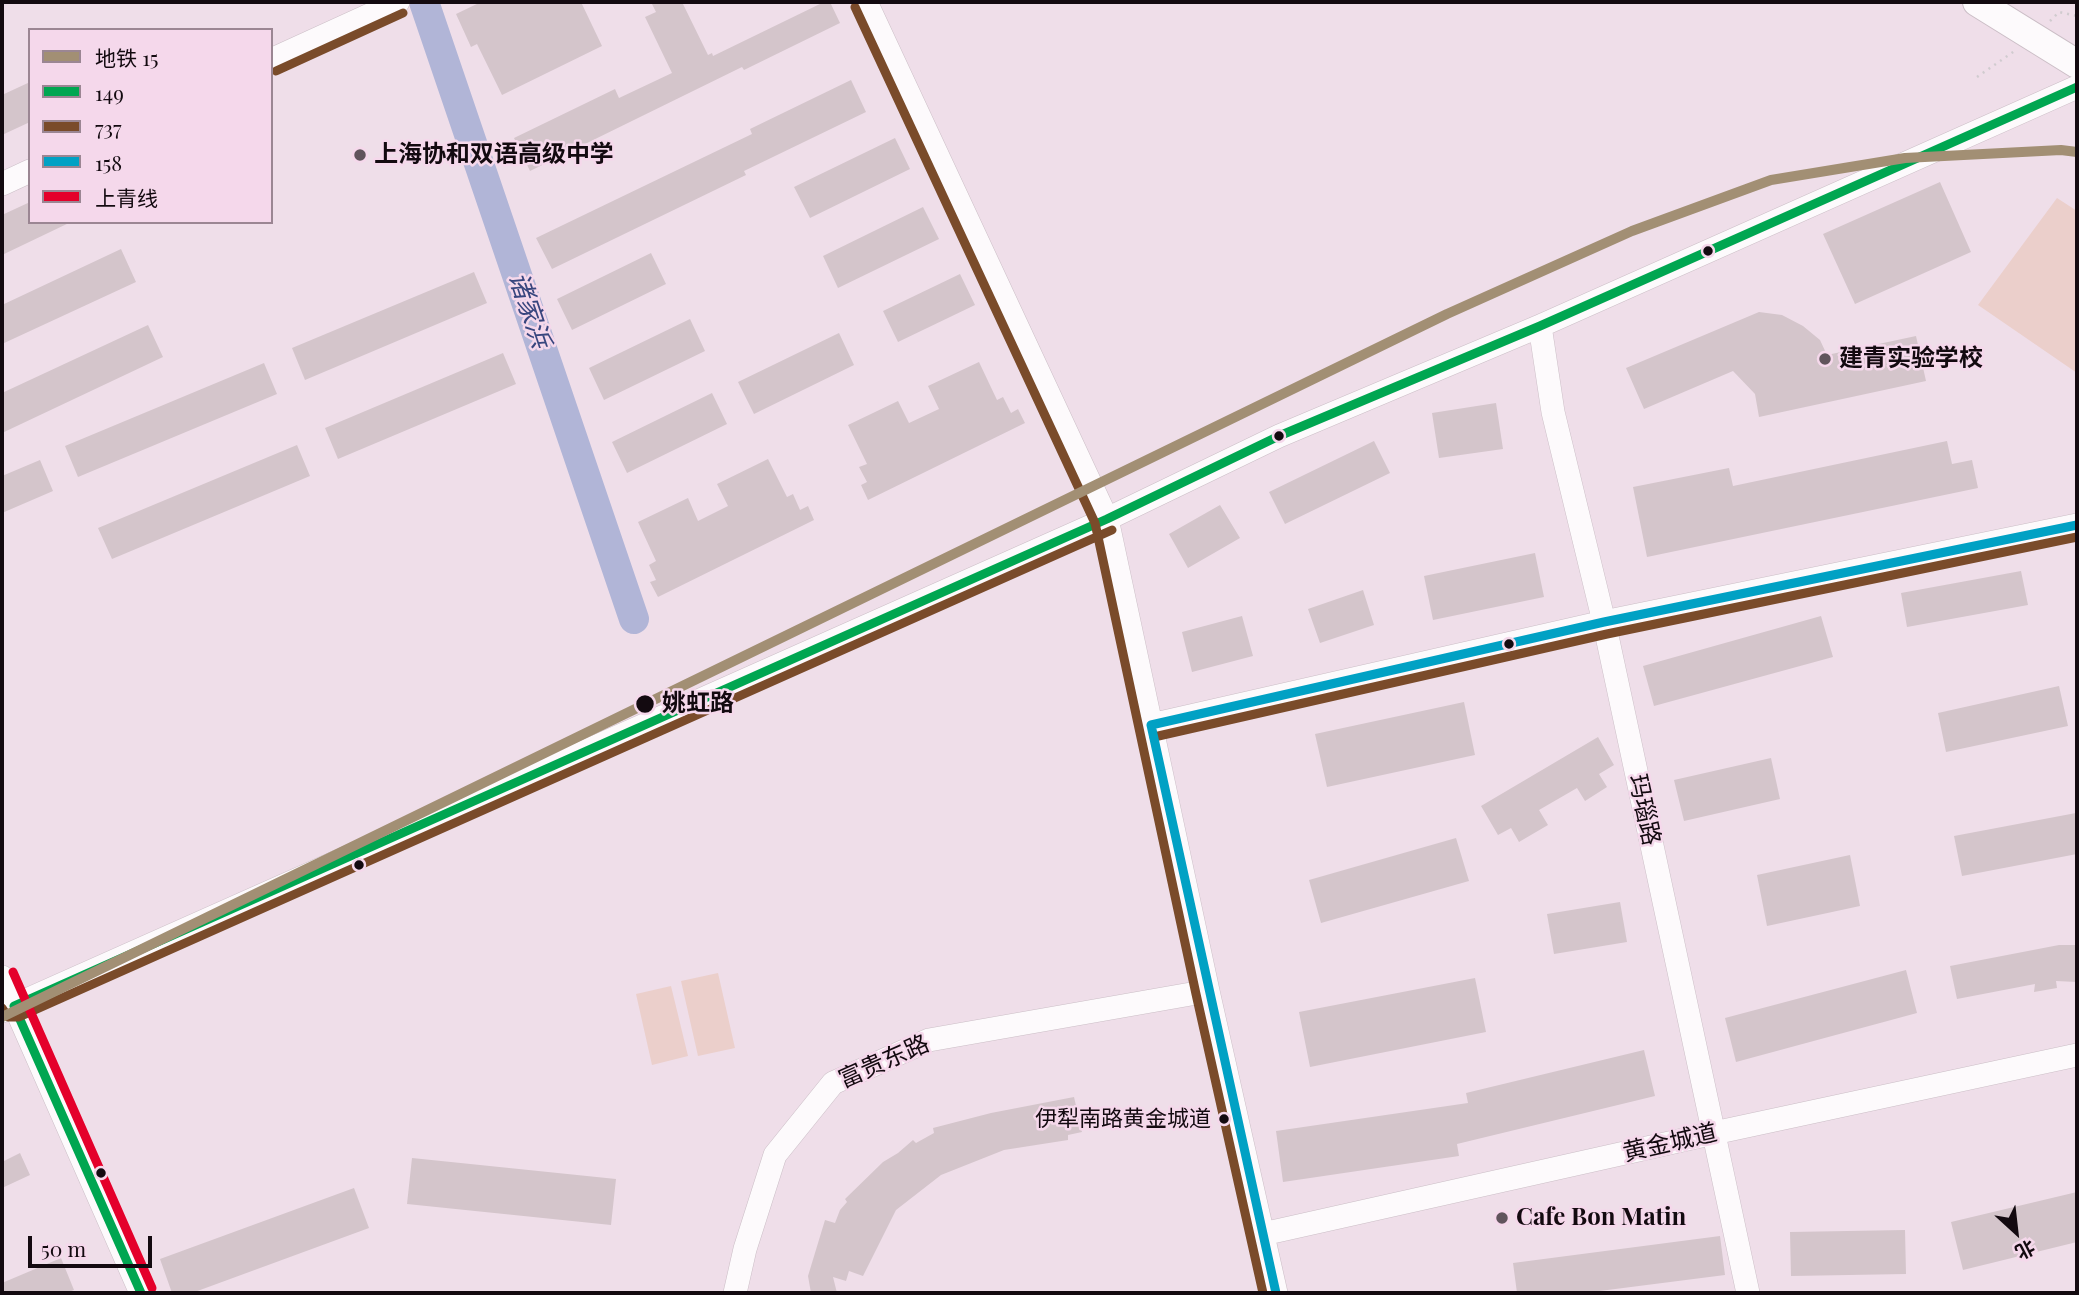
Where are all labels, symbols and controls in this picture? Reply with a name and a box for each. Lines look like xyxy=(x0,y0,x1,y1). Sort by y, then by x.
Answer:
legend xyxy=(28,28,273,224)
text: 地铁 15 xyxy=(95,43,158,71)
text: 149 xyxy=(95,78,124,106)
text: 737 xyxy=(95,113,122,141)
place label: 上海协和双语高级中学 xyxy=(374,141,614,169)
marker: 上海协和双语高级中学 xyxy=(352,147,368,163)
text: 158 xyxy=(95,148,122,176)
text: 上青线 xyxy=(95,183,158,211)
unlabelled marker xyxy=(1701,244,1715,258)
water label: 诸家浜 xyxy=(502,268,556,352)
place label: 建青实验学校 xyxy=(1839,345,1983,373)
marker: 建青实验学校 xyxy=(1817,351,1833,367)
unlabelled marker xyxy=(1272,429,1286,443)
unlabelled marker xyxy=(1502,637,1516,651)
place label: 姚虹路 xyxy=(662,690,734,718)
marker: 姚虹路 xyxy=(634,693,656,715)
street label: 玛瑙路 xyxy=(1622,772,1666,848)
unlabelled marker xyxy=(352,858,366,872)
street label: 富贵东路 xyxy=(834,1029,934,1095)
place label: 伊犁南路黄金城道 xyxy=(1035,1106,1211,1132)
marker: 伊犁南路黄金城道 xyxy=(1217,1112,1231,1126)
street label: 黄金城道 xyxy=(1620,1118,1720,1168)
unlabelled marker xyxy=(94,1166,108,1180)
north arrow xyxy=(1981,1197,2051,1267)
place label: Cafe Bon Matin xyxy=(1516,1204,1686,1232)
marker: Cafe Bon Matin xyxy=(1494,1210,1510,1226)
scale bar xyxy=(32,1222,156,1266)
text: 50 m xyxy=(41,1234,86,1262)
text: 北 xyxy=(2011,1235,2040,1267)

